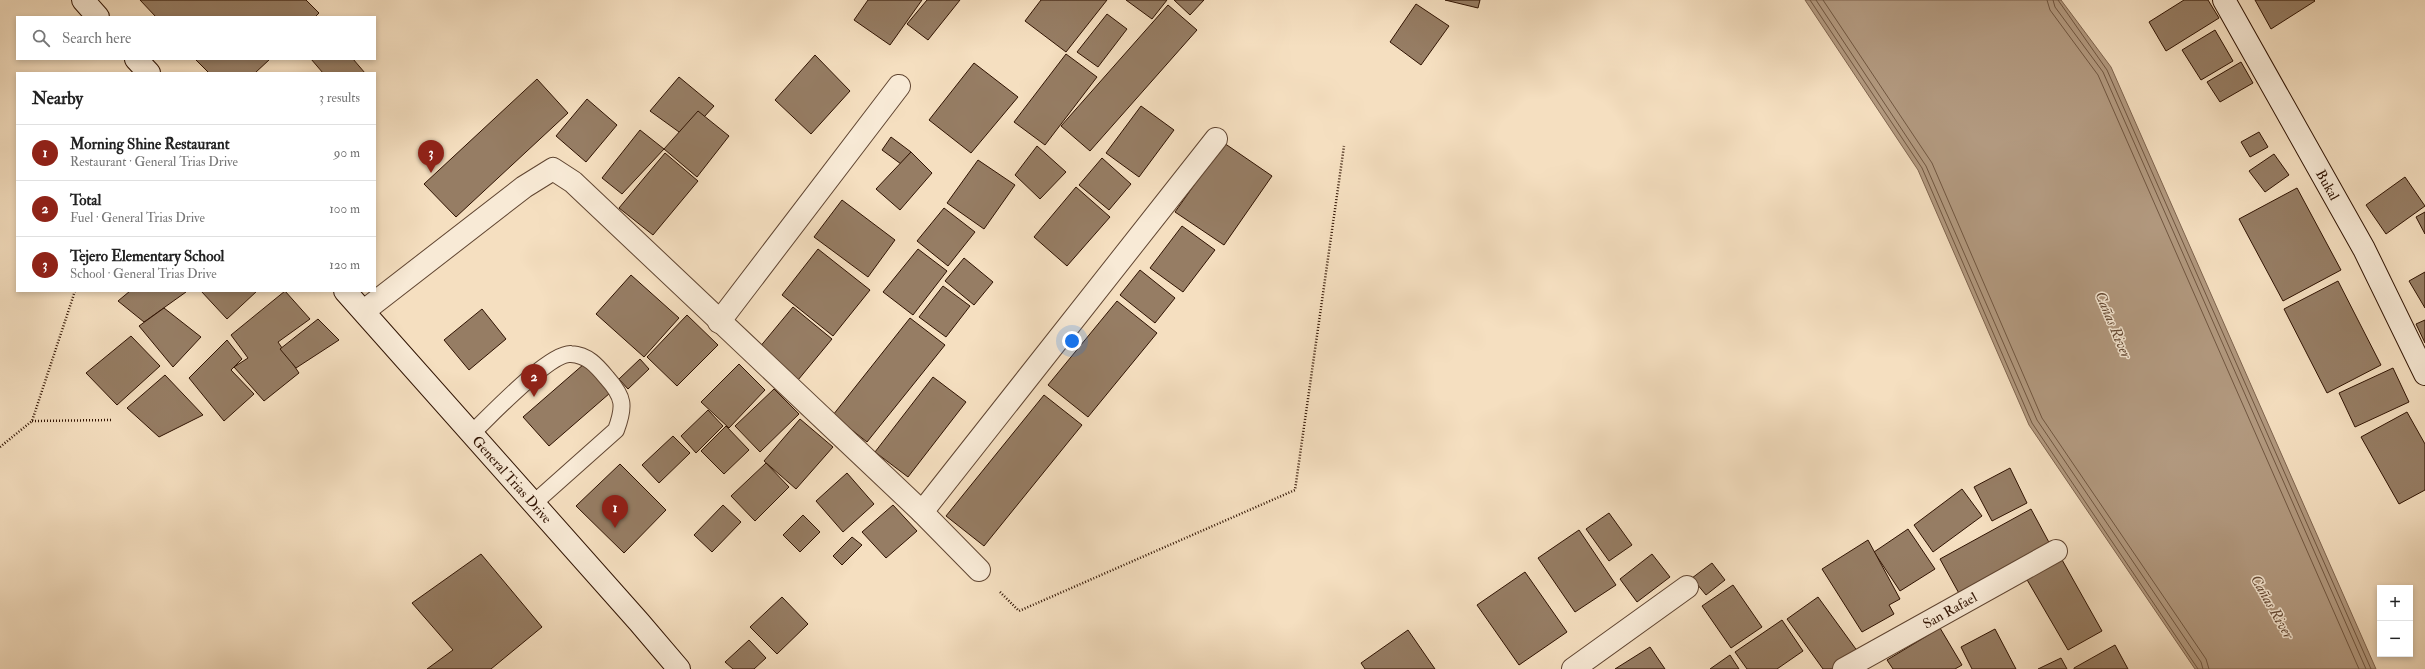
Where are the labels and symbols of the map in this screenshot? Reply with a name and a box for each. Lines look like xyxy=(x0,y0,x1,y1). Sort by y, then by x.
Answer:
pin: 3 xyxy=(418,140,444,173)
street label: Bukal xyxy=(2313,167,2343,203)
water label: Cañas River xyxy=(2090,289,2136,363)
your location xyxy=(1062,331,1082,351)
pin: 2 xyxy=(521,364,547,397)
street label: General Trias Drive xyxy=(469,432,556,527)
pin: 1 xyxy=(602,495,628,528)
water label: Cañas River xyxy=(2246,571,2299,644)
street label: San Rafael xyxy=(1920,588,1980,632)

